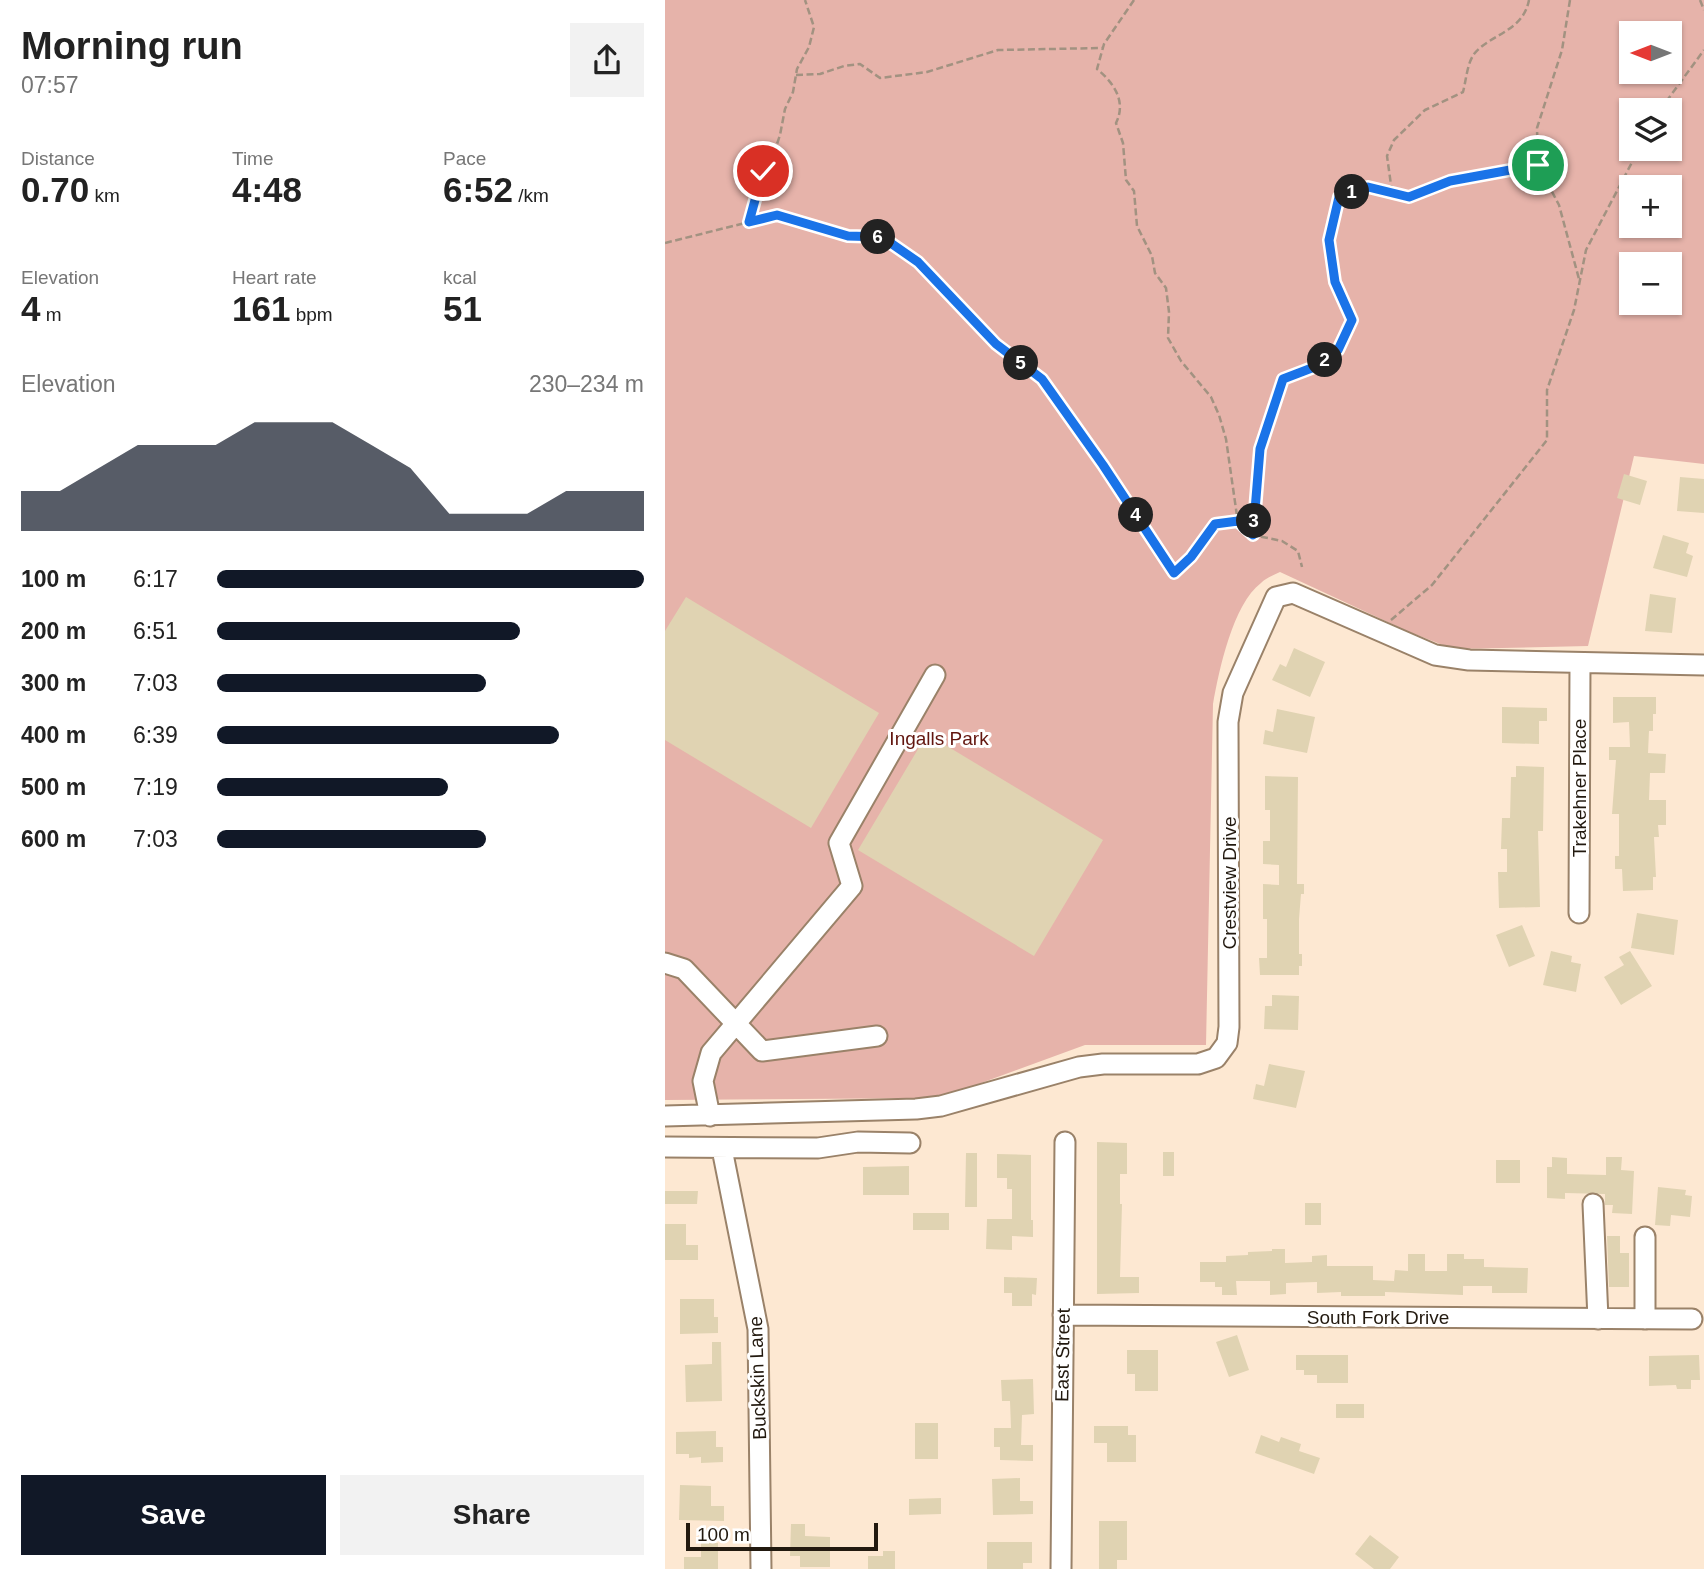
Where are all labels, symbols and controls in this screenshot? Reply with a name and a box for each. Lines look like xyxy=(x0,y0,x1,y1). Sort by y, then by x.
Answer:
north arrow xyxy=(1619,21,1682,84)
map controls xyxy=(1619,21,1682,315)
button: share xyxy=(570,23,644,97)
text: Morning run xyxy=(21,25,243,67)
text: 07:57 xyxy=(21,72,79,98)
button: layers xyxy=(1619,98,1682,161)
pin xyxy=(1508,135,1568,195)
pin xyxy=(733,141,793,201)
icon: arrive xyxy=(1519,146,1557,184)
text: Distance xyxy=(21,148,95,169)
text: Time xyxy=(232,148,274,169)
text: Pace xyxy=(443,148,486,169)
icon: check xyxy=(744,152,782,190)
text: 0.70 xyxy=(21,170,89,209)
text: 4:48 xyxy=(232,170,302,209)
text: 6:52 xyxy=(443,170,513,209)
pin: 1 xyxy=(1335,174,1369,210)
button: + xyxy=(1619,175,1682,238)
text: 1 xyxy=(1346,181,1357,202)
text: km xyxy=(89,185,120,206)
text: /km xyxy=(513,185,549,206)
pin: 6 xyxy=(861,219,895,254)
text: 6 xyxy=(872,226,883,247)
button: − xyxy=(1619,252,1682,315)
text: Elevation xyxy=(21,267,99,288)
text: Heart rate xyxy=(232,267,316,288)
text: kcal xyxy=(443,267,477,288)
text: 4 xyxy=(21,289,40,328)
text: 161 xyxy=(232,289,290,328)
text: 51 xyxy=(443,289,482,328)
text: m xyxy=(40,304,62,325)
text: bpm xyxy=(290,304,333,325)
pin: 2 xyxy=(1307,342,1343,378)
pin: 5 xyxy=(1003,346,1039,380)
text: 2 xyxy=(1319,349,1330,370)
text: 5 xyxy=(1015,352,1026,373)
text: Elevation xyxy=(21,371,116,397)
text: 230–234 m xyxy=(529,371,644,397)
pin: 4 xyxy=(1119,498,1154,532)
text: 4 xyxy=(1130,504,1141,525)
pin: 3 xyxy=(1237,504,1271,538)
text: 3 xyxy=(1248,510,1259,531)
text: 100 m xyxy=(21,566,86,592)
text: 6:17 xyxy=(133,566,178,592)
text: 200 m xyxy=(21,618,86,644)
text: 6:51 xyxy=(133,618,178,644)
text: 300 m xyxy=(21,670,86,696)
text: 7:03 xyxy=(133,670,178,696)
street label: Trakehner Place xyxy=(1569,719,1590,857)
text: 400 m xyxy=(21,722,86,748)
text: 6:39 xyxy=(133,722,178,748)
park label: Ingalls Park xyxy=(889,728,989,749)
text: 500 m xyxy=(21,774,86,800)
text: 7:19 xyxy=(133,774,178,800)
street label: Crestview Drive xyxy=(1219,816,1240,950)
text: 600 m xyxy=(21,826,86,852)
text: 7:03 xyxy=(133,826,178,852)
street label: East Street xyxy=(1051,1307,1074,1402)
street label: South Fork Drive xyxy=(1307,1307,1449,1328)
street label: Buckskin Lane xyxy=(745,1316,770,1440)
button: Save xyxy=(21,1475,326,1555)
button: Share xyxy=(340,1475,644,1555)
scale bar xyxy=(686,1520,879,1552)
text: 100 m xyxy=(697,1524,750,1545)

